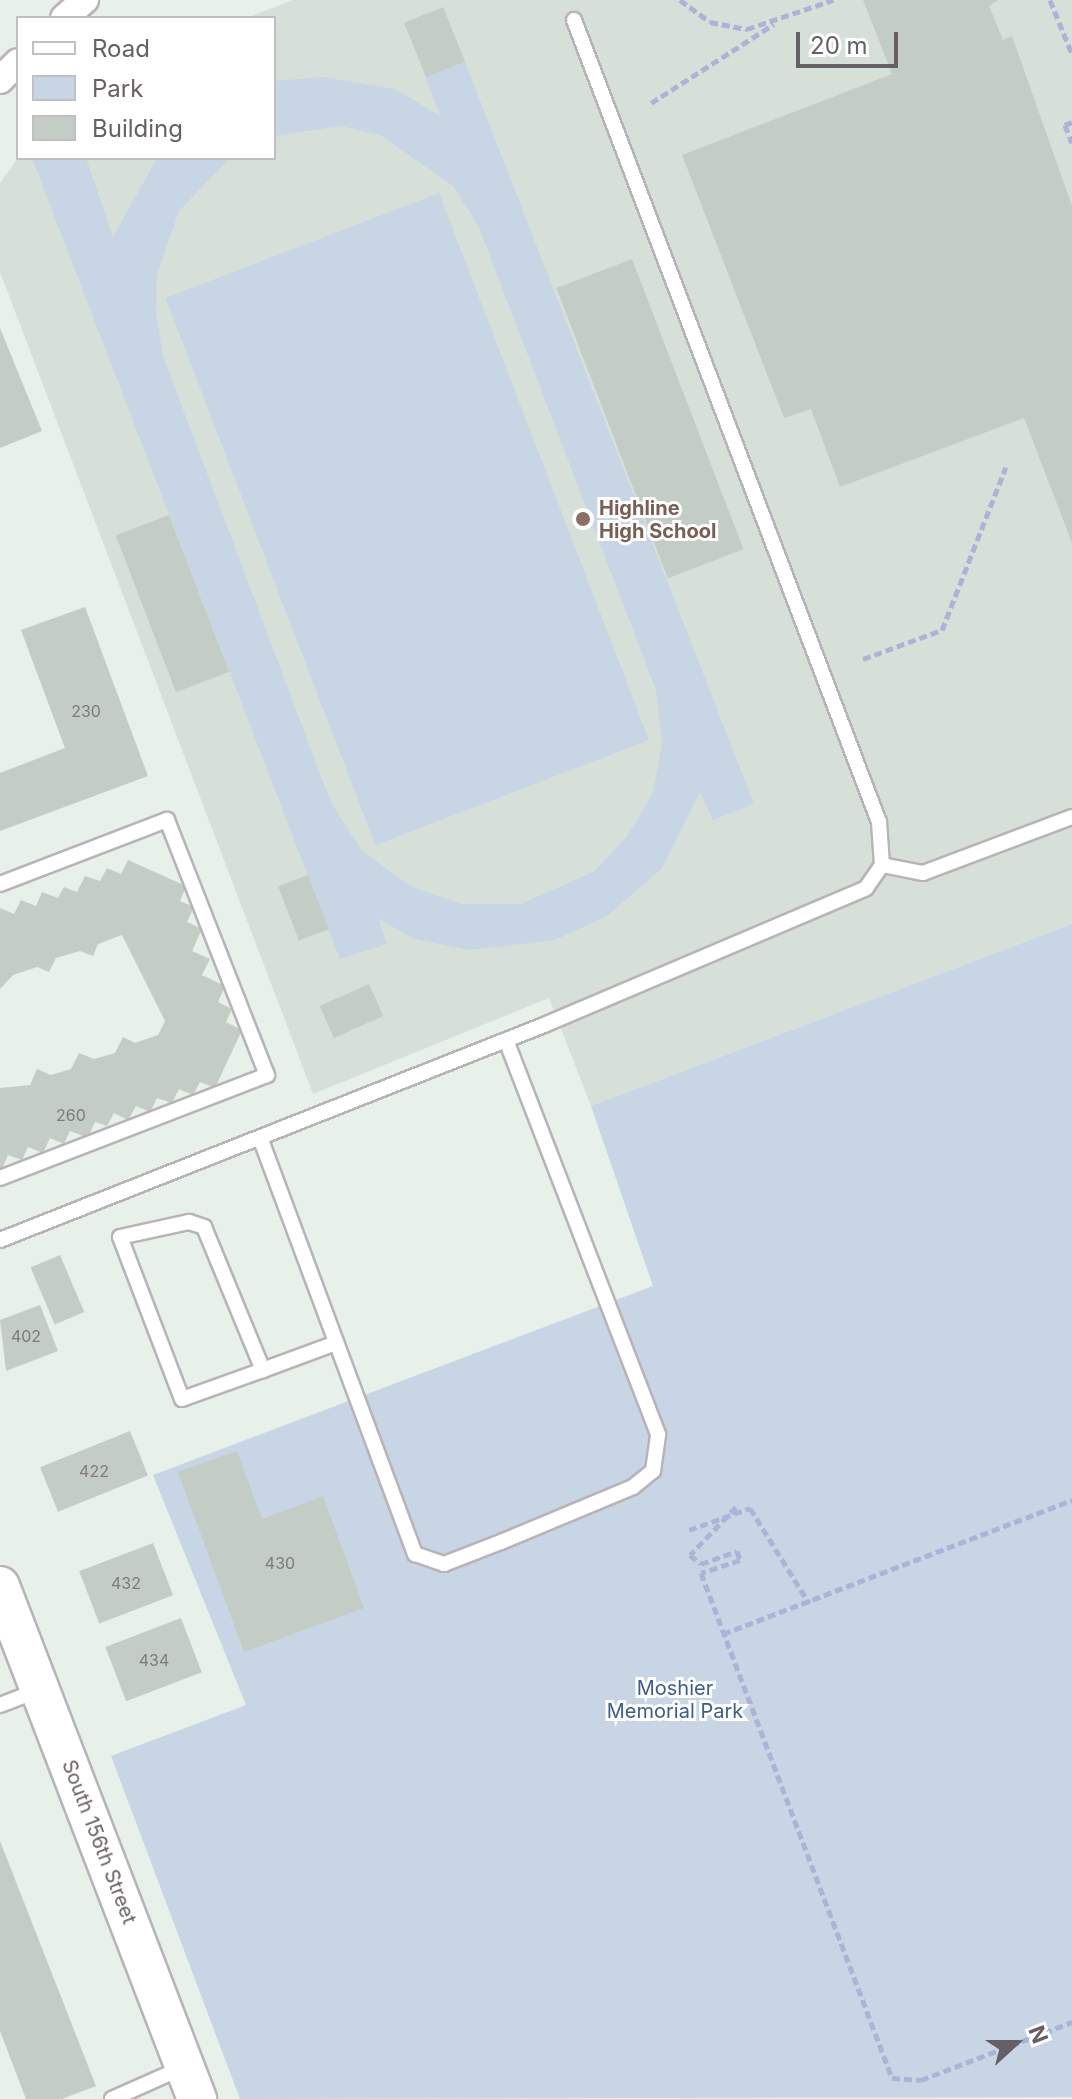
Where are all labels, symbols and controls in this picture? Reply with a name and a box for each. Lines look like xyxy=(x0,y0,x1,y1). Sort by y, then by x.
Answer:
legend xyxy=(16,16,276,160)
scale bar xyxy=(800,16,902,66)
text: 20 m xyxy=(810,31,868,60)
text: Road xyxy=(92,34,150,63)
text: Park xyxy=(92,74,143,103)
text: Building xyxy=(92,114,183,143)
place label: Highline High School xyxy=(599,496,716,543)
marker: Highline High School xyxy=(574,510,592,528)
house number: 230 xyxy=(71,701,101,721)
house number: 260 xyxy=(56,1105,86,1125)
house number: 402 xyxy=(11,1326,41,1346)
house number: 422 xyxy=(79,1461,109,1481)
house number: 430 xyxy=(265,1553,295,1573)
house number: 432 xyxy=(111,1573,141,1593)
house number: 434 xyxy=(139,1650,169,1670)
park label: Moshier Memorial Park xyxy=(607,1677,743,1724)
street label: South 156th Street xyxy=(57,1757,141,1927)
north arrow xyxy=(976,2003,1056,2083)
text: N xyxy=(1023,2022,1054,2047)

